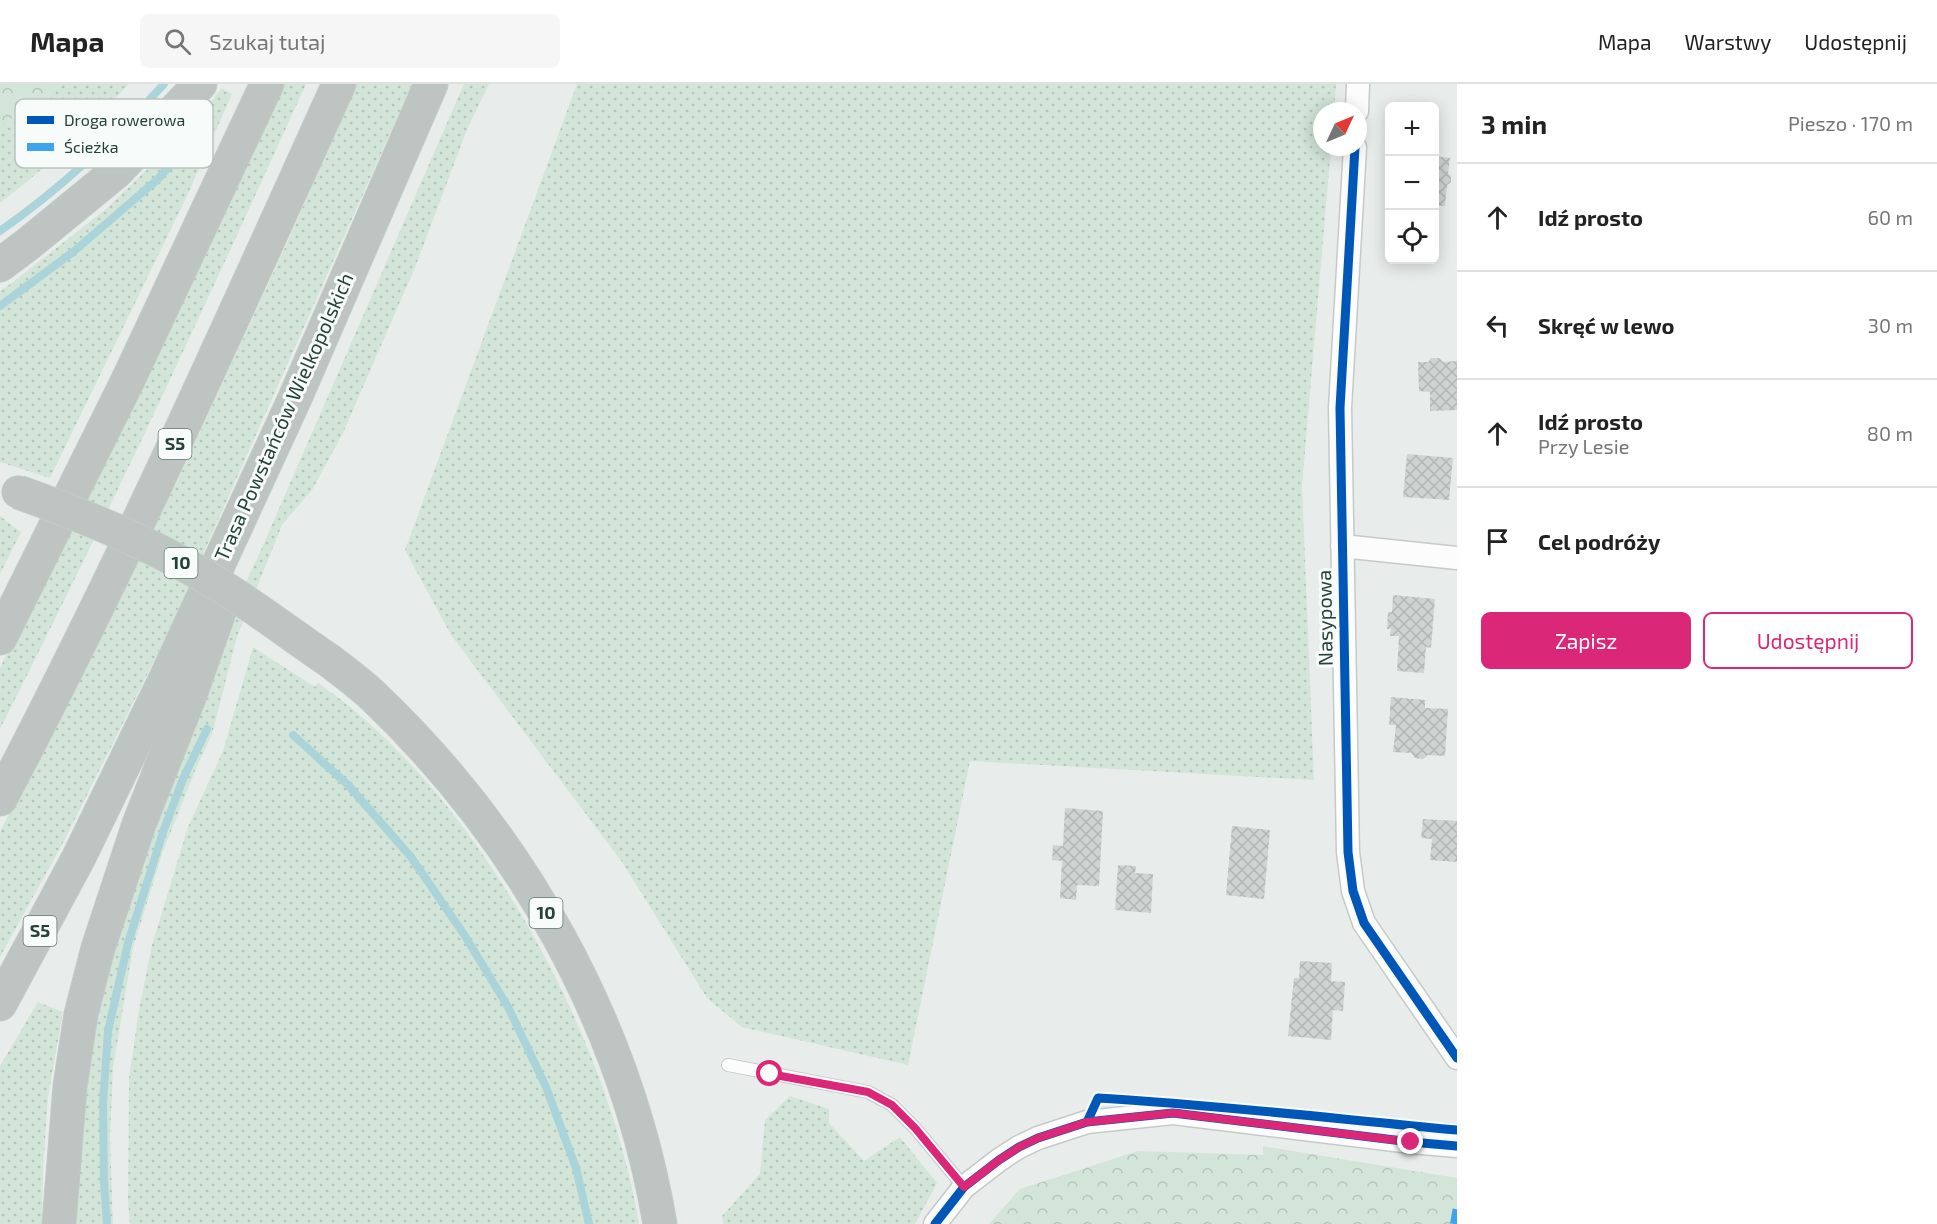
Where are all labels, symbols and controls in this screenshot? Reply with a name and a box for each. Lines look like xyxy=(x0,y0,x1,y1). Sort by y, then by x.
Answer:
search box xyxy=(140,14,560,68)
text: Mapa xyxy=(30,24,104,58)
icon: search xyxy=(161,25,194,58)
text: Szukaj tutaj xyxy=(209,28,326,54)
text: Mapa xyxy=(1598,29,1652,54)
text: Warstwy xyxy=(1685,29,1771,54)
text: Udostępnij xyxy=(1804,29,1907,54)
legend xyxy=(15,99,213,168)
north arrow xyxy=(1313,102,1367,156)
map controls xyxy=(1385,102,1439,264)
button: + xyxy=(1385,102,1439,156)
text: 3 min xyxy=(1481,108,1547,139)
text: Droga rowerowa xyxy=(64,110,185,129)
text: Pieszo · 170 m xyxy=(1788,111,1913,135)
text: Ścieżka xyxy=(64,137,118,156)
button: − xyxy=(1385,156,1439,210)
icon: ahead xyxy=(1481,201,1514,234)
text: Idź prosto xyxy=(1538,204,1643,230)
text: 60 m xyxy=(1868,205,1913,229)
button: locate xyxy=(1385,210,1439,264)
street label: Trasa Powstańców Wielkopolskich xyxy=(209,269,358,564)
icon: left xyxy=(1481,309,1514,342)
text: Skręć w lewo xyxy=(1538,312,1675,338)
text: 30 m xyxy=(1868,313,1913,337)
text: Idź prosto xyxy=(1538,408,1643,434)
icon: ahead xyxy=(1481,417,1514,450)
text: 80 m xyxy=(1867,421,1913,445)
road number: S5 xyxy=(158,429,192,459)
text: Przy Lesie xyxy=(1538,434,1629,458)
icon: arrive xyxy=(1481,525,1514,558)
text: Cel podróży xyxy=(1538,528,1660,554)
road number: 10 xyxy=(164,548,198,578)
street label: Nasypowa xyxy=(1311,570,1337,666)
button: Zapisz xyxy=(1481,612,1691,669)
button: Udostępnij xyxy=(1703,612,1913,669)
road number: 10 xyxy=(530,898,562,928)
road number: S5 xyxy=(24,916,57,946)
route start xyxy=(756,1060,782,1086)
route end xyxy=(1397,1128,1423,1154)

